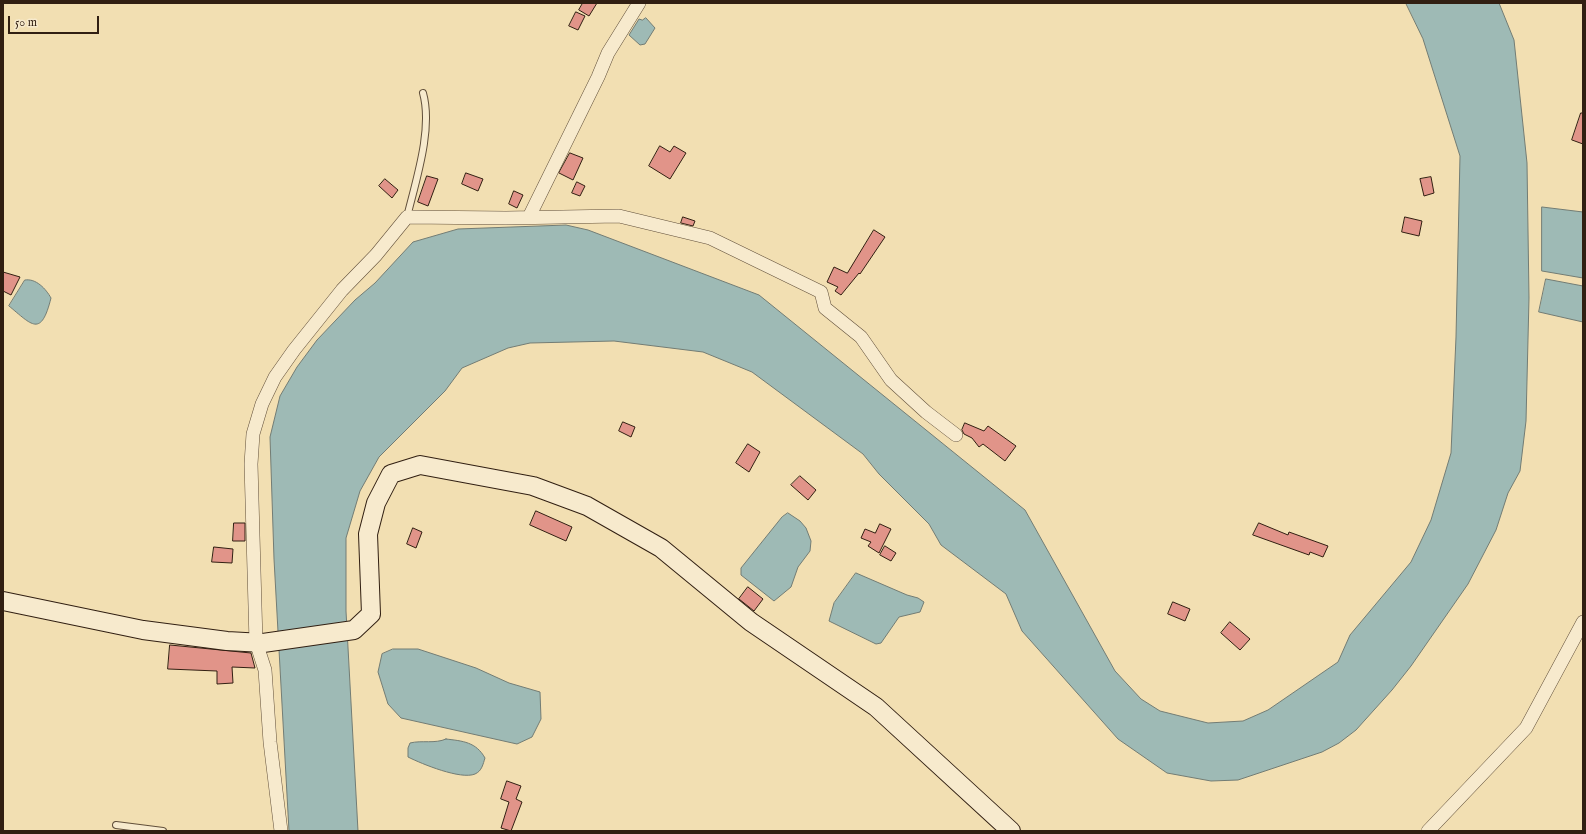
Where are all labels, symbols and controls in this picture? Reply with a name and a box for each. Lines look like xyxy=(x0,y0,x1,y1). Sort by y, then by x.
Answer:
scale bar xyxy=(10,8,101,34)
text: 50 m xyxy=(15,15,37,30)

